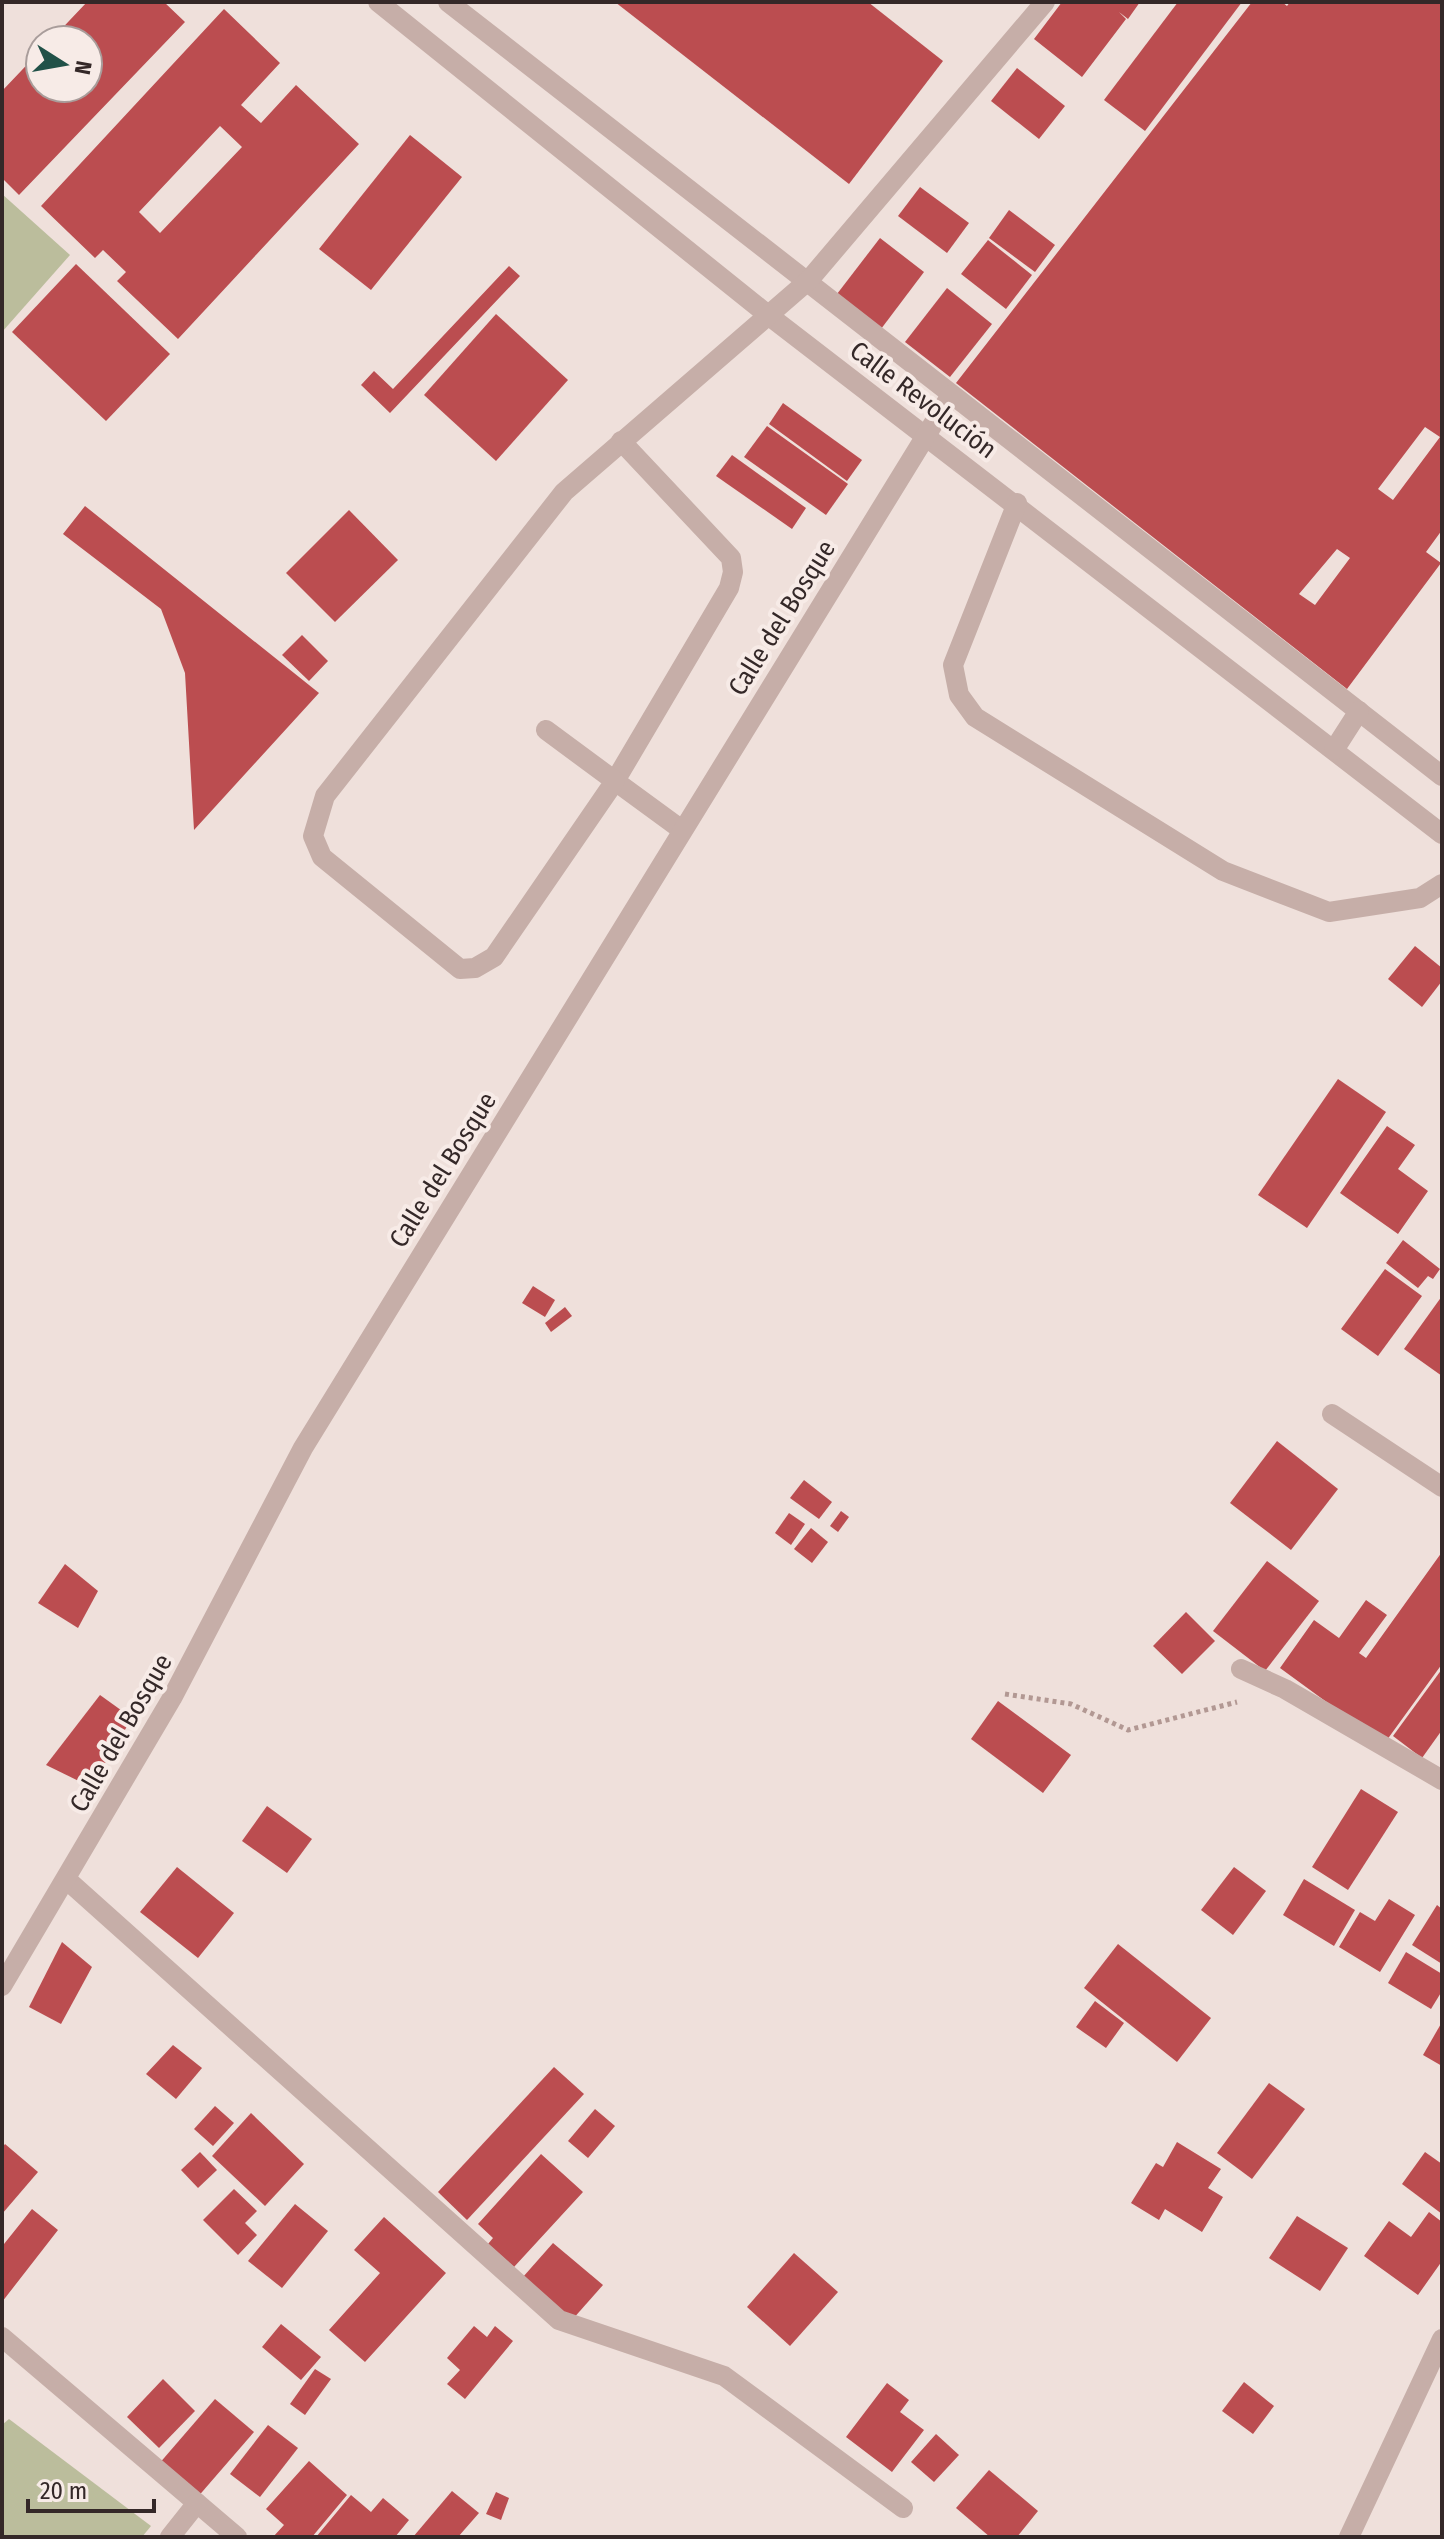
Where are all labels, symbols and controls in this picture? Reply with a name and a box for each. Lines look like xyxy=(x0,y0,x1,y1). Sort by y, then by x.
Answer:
north arrow xyxy=(24,24,104,104)
text: N xyxy=(69,59,98,77)
street label: Calle Revolución xyxy=(844,335,1002,465)
street label: Calle del Bosque xyxy=(722,535,842,701)
street label: Calle del Bosque xyxy=(383,1087,503,1253)
street label: Calle del Bosque xyxy=(63,1649,179,1817)
scale bar xyxy=(28,2463,154,2513)
text: 20 m xyxy=(40,2477,87,2505)

